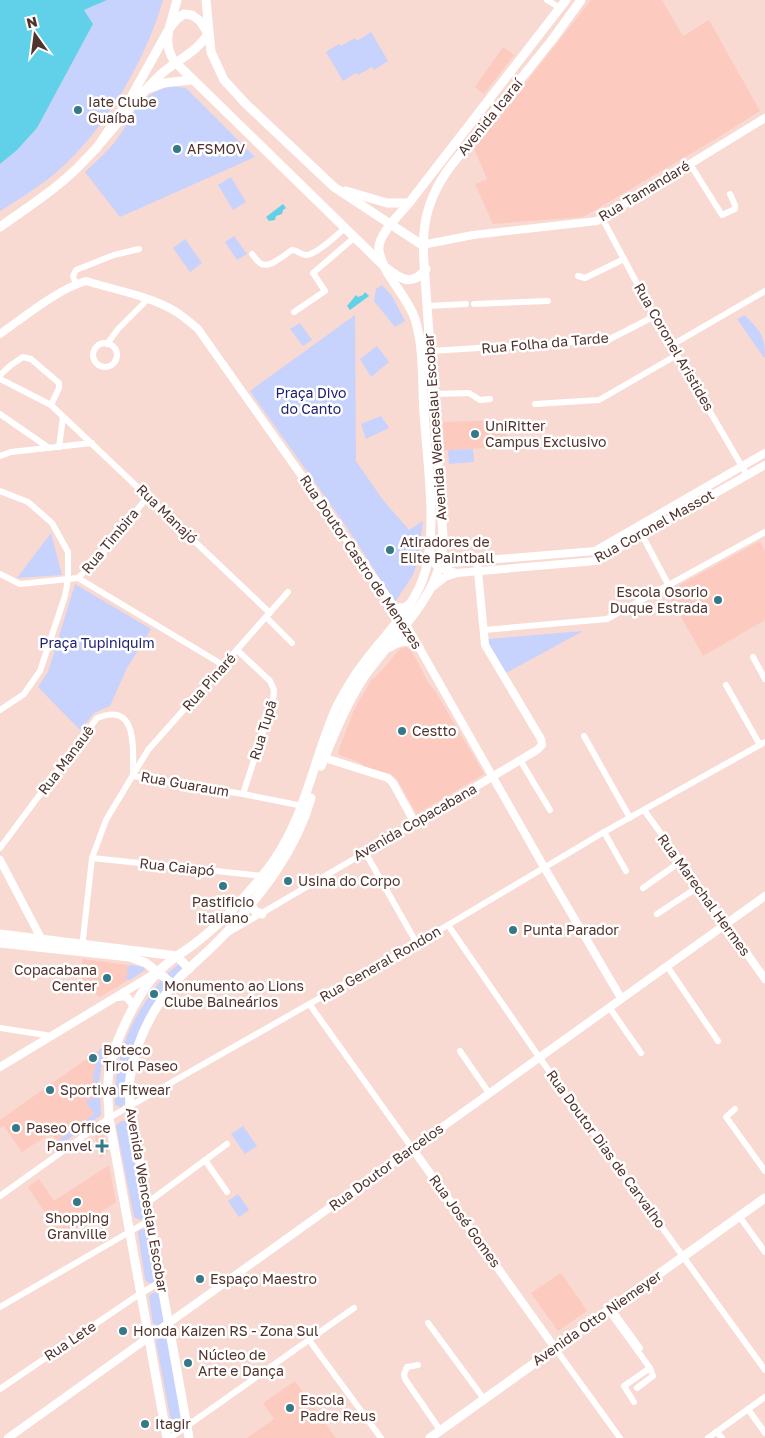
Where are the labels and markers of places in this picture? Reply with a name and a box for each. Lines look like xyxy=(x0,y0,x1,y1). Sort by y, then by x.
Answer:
place label: Iate Clube Guaíba xyxy=(88,93,157,126)
marker: Iate Clube Guaíba xyxy=(72,104,84,116)
place label: AFSMOV xyxy=(187,140,246,157)
marker: AFSMOV xyxy=(171,143,183,155)
place label: UniRitter Campus Exclusivo xyxy=(485,417,607,450)
marker: UniRitter Campus Exclusivo xyxy=(469,428,481,440)
place label: Atiradores de Elite Paintball xyxy=(400,533,494,566)
marker: Atiradores de Elite Paintball xyxy=(384,544,396,556)
place label: Escola Osorio Duque Estrada xyxy=(610,583,708,616)
marker: Escola Osorio Duque Estrada xyxy=(712,594,724,606)
place label: Cestto xyxy=(412,722,457,739)
marker: Cestto xyxy=(396,725,408,737)
place label: Usina do Corpo xyxy=(298,872,400,889)
marker: Usina do Corpo xyxy=(282,875,294,887)
marker: Pastificio Italiano xyxy=(217,880,229,892)
place label: Pastificio Italiano xyxy=(192,893,254,926)
place label: Punta Parador xyxy=(523,921,619,938)
marker: Punta Parador xyxy=(507,924,519,936)
place label: Copacabana Center xyxy=(14,961,98,994)
marker: Copacabana Center xyxy=(101,972,113,984)
place label: Monumento ao Lions Clube Balneários xyxy=(164,977,304,1010)
marker: Monumento ao Lions Clube Balneários xyxy=(148,988,160,1000)
place label: Boteco Tirol Paseo xyxy=(103,1041,178,1074)
marker: Boteco Tirol Paseo xyxy=(87,1052,99,1064)
place label: Sportiva Fitwear xyxy=(60,1081,171,1098)
marker: Sportiva Fitwear xyxy=(44,1084,56,1096)
place label: Paseo Office xyxy=(26,1119,111,1136)
marker: Paseo Office xyxy=(10,1122,22,1134)
place label: Panvel xyxy=(47,1137,92,1154)
marker: Panvel xyxy=(96,1140,108,1152)
marker: Shopping Granville xyxy=(71,1196,83,1208)
place label: Shopping Granville xyxy=(45,1209,109,1242)
place label: Espaço Maestro xyxy=(210,1270,317,1287)
marker: Espaço Maestro xyxy=(194,1273,206,1285)
place label: Honda Kaizen RS - Zona Sul xyxy=(133,1322,318,1339)
marker: Honda Kaizen RS - Zona Sul xyxy=(117,1325,129,1337)
place label: Núcleo de Arte e Dança xyxy=(198,1346,284,1379)
marker: Núcleo de Arte e Dança xyxy=(182,1357,194,1369)
place label: Escola Padre Reus xyxy=(300,1391,376,1424)
marker: Escola Padre Reus xyxy=(284,1402,296,1414)
place label: Itagir xyxy=(155,1415,191,1432)
marker: Itagir xyxy=(139,1418,151,1430)

